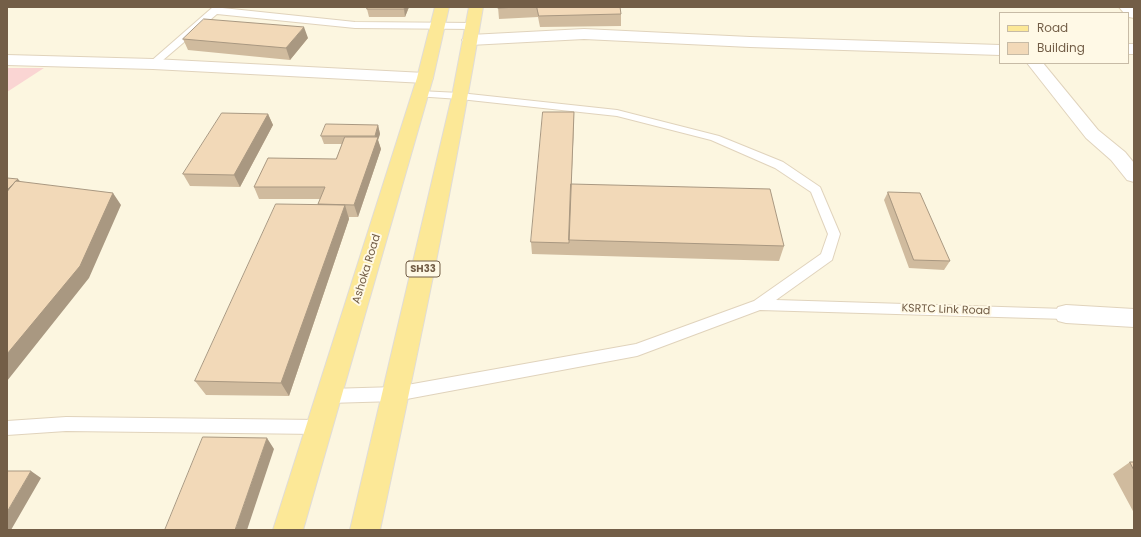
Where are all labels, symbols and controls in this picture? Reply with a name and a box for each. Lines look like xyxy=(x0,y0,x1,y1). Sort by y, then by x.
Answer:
legend xyxy=(999,12,1129,64)
text: Road xyxy=(1037,19,1068,36)
text: Building xyxy=(1037,39,1085,56)
street label: Ashoka Road xyxy=(350,233,384,305)
road number: SH33 xyxy=(406,261,440,277)
street label: KSRTC Link Road xyxy=(901,302,991,318)

